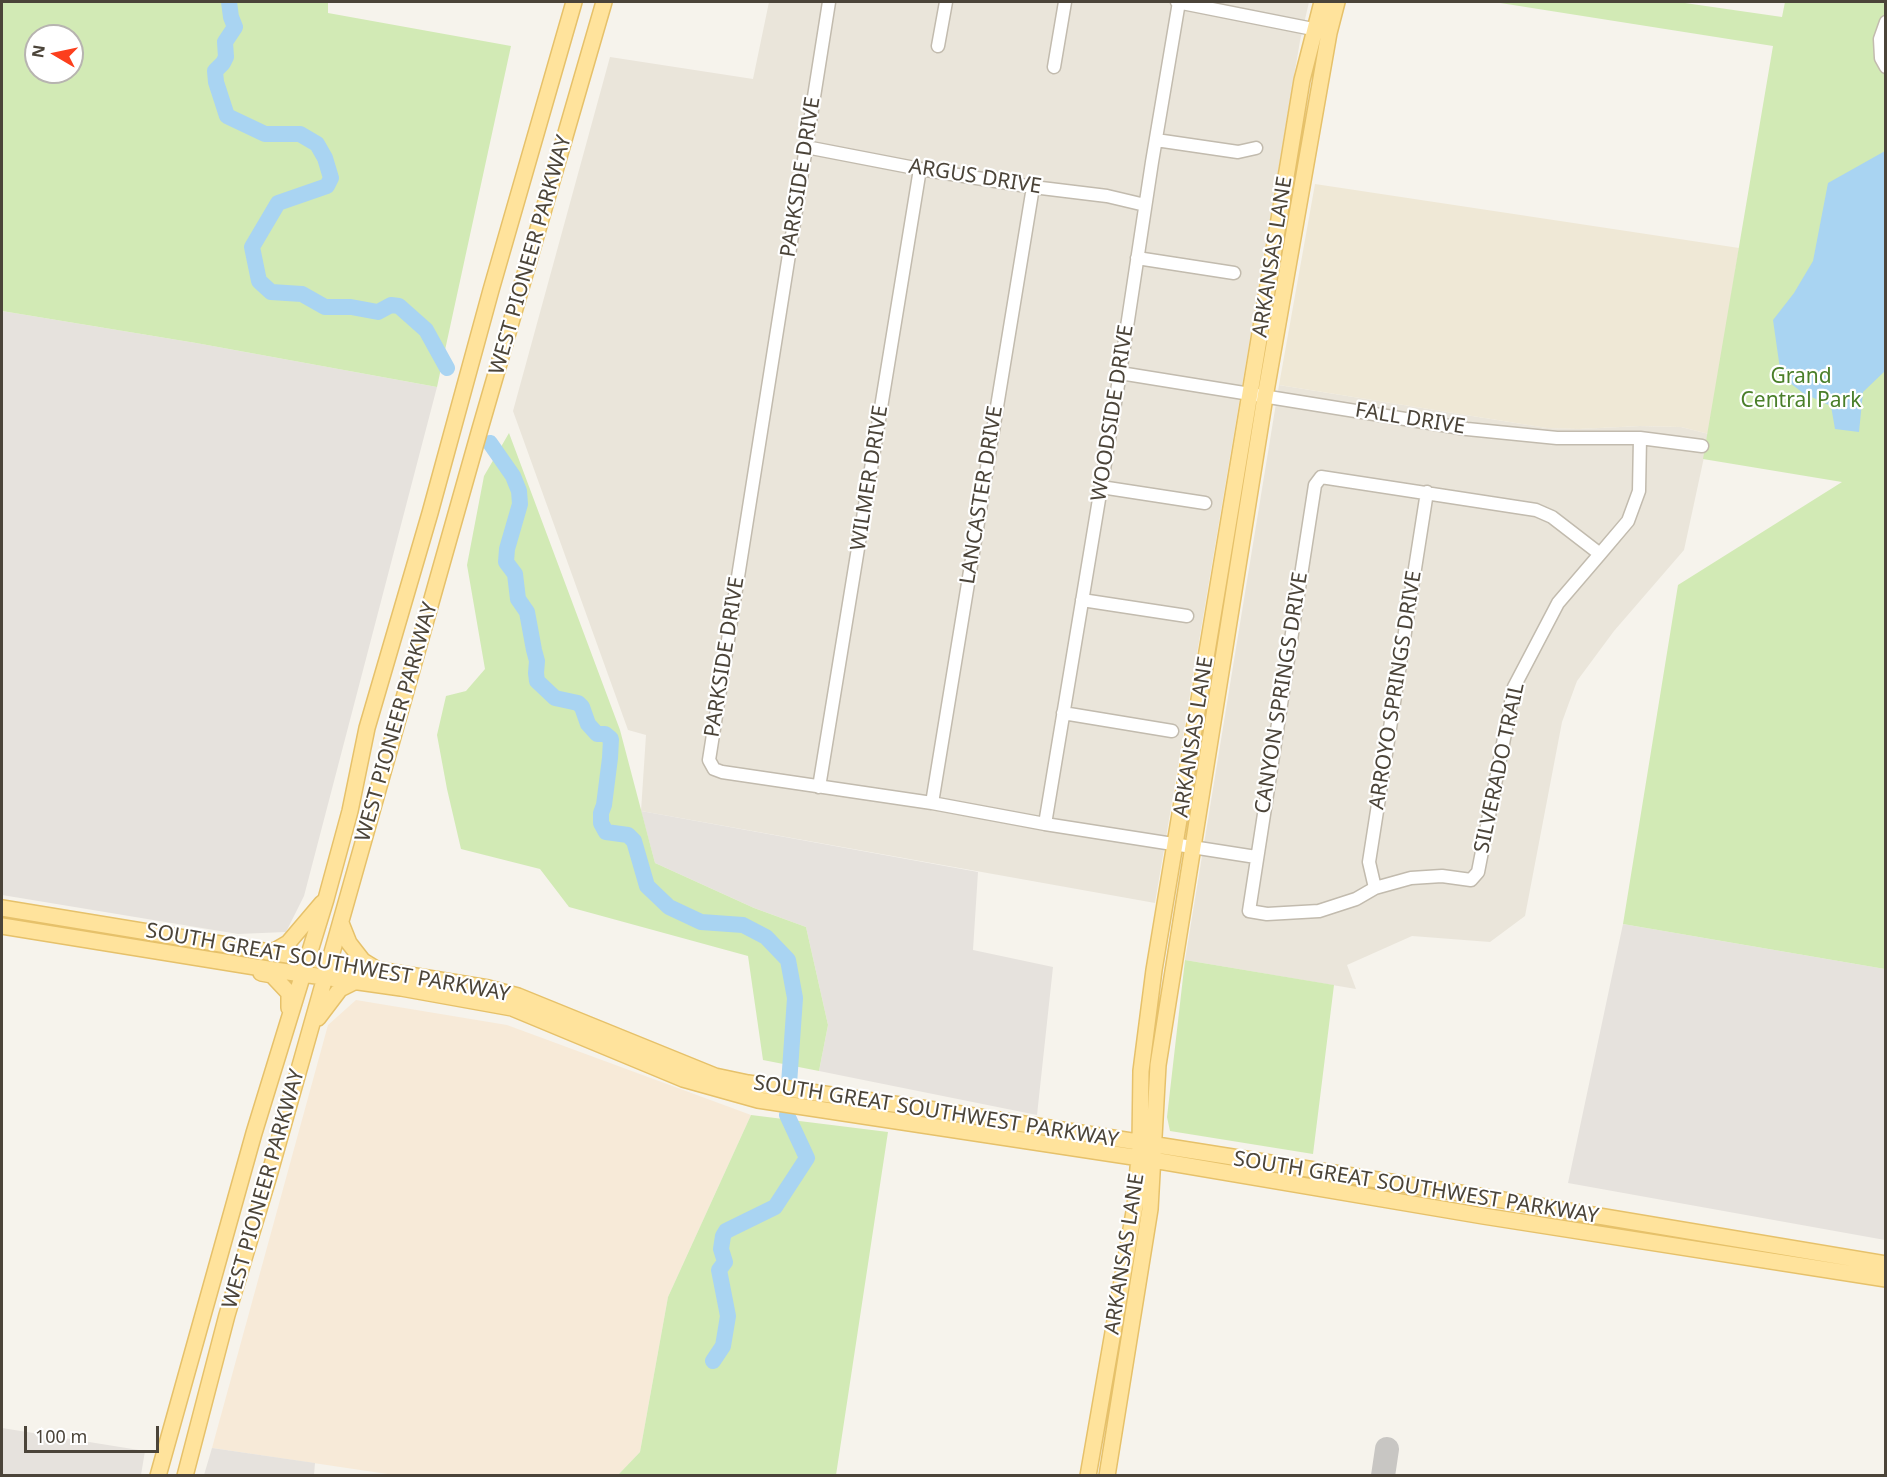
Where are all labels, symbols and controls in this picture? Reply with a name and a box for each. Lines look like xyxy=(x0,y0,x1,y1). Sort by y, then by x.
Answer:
north arrow xyxy=(24,24,84,84)
text: N xyxy=(26,43,50,60)
street label: PARKSIDE DRIVE xyxy=(776,95,826,259)
street label: WEST PIONEER PARKWAY xyxy=(485,132,577,378)
street label: ARGUS DRIVE xyxy=(907,154,1043,200)
street label: ARKANSAS LANE xyxy=(1248,175,1298,339)
street label: WOODSIDE DRIVE xyxy=(1087,323,1139,503)
park label: Grand Central Park xyxy=(1741,364,1861,414)
street label: FALL DRIVE xyxy=(1353,398,1467,440)
street label: WILMER DRIVE xyxy=(846,404,894,552)
street label: LANCASTER DRIVE xyxy=(955,404,1009,586)
street label: ARROYO SPRINGS DRIVE xyxy=(1365,569,1427,811)
street label: CANYON SPRINGS DRIVE xyxy=(1250,570,1314,816)
street label: PARKSIDE DRIVE xyxy=(700,575,750,739)
street label: WEST PIONEER PARKWAY xyxy=(351,599,443,845)
street label: ARKANSAS LANE xyxy=(1169,655,1219,819)
street label: SILVERADO TRAIL xyxy=(1470,681,1530,855)
street label: SOUTH GREAT SOUTHWEST PARKWAY xyxy=(144,919,512,1007)
street label: WEST PIONEER PARKWAY xyxy=(218,1066,310,1312)
street label: SOUTH GREAT SOUTHWEST PARKWAY xyxy=(752,1071,1120,1153)
street label: SOUTH GREAT SOUTHWEST PARKWAY xyxy=(1232,1147,1600,1229)
street label: ARKANSAS LANE xyxy=(1100,1172,1150,1336)
scale bar xyxy=(27,1414,162,1452)
text: 100 m xyxy=(35,1424,87,1448)

